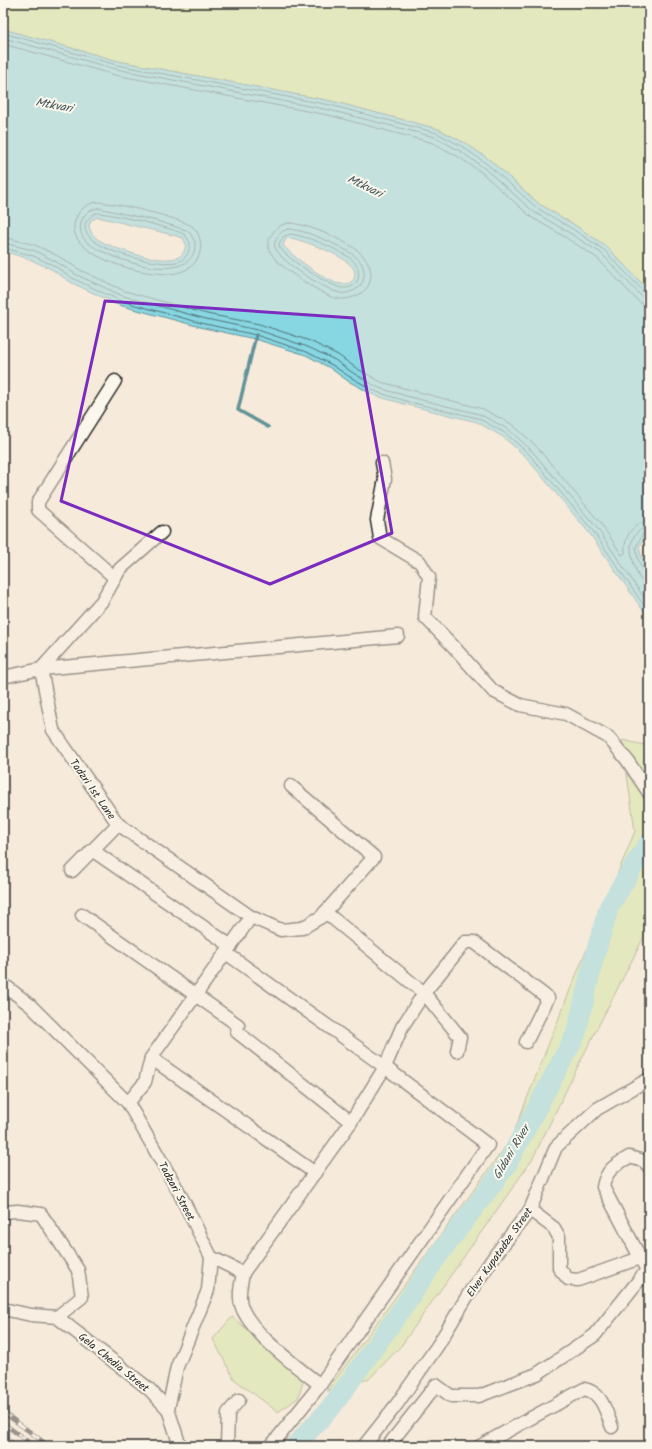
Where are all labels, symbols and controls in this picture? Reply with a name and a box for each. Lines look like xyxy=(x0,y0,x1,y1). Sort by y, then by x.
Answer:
water label: Mtkvari xyxy=(34,93,77,119)
water label: Mtkvari xyxy=(344,170,389,205)
street label: Tadzri 1st Lane xyxy=(64,755,120,824)
water label: Gldani River xyxy=(488,1119,537,1183)
street label: Tadzari Street xyxy=(153,1159,200,1225)
street label: Elver Kupatadze Street xyxy=(462,1203,538,1301)
street label: Gela Chedia Street xyxy=(74,1328,153,1398)

